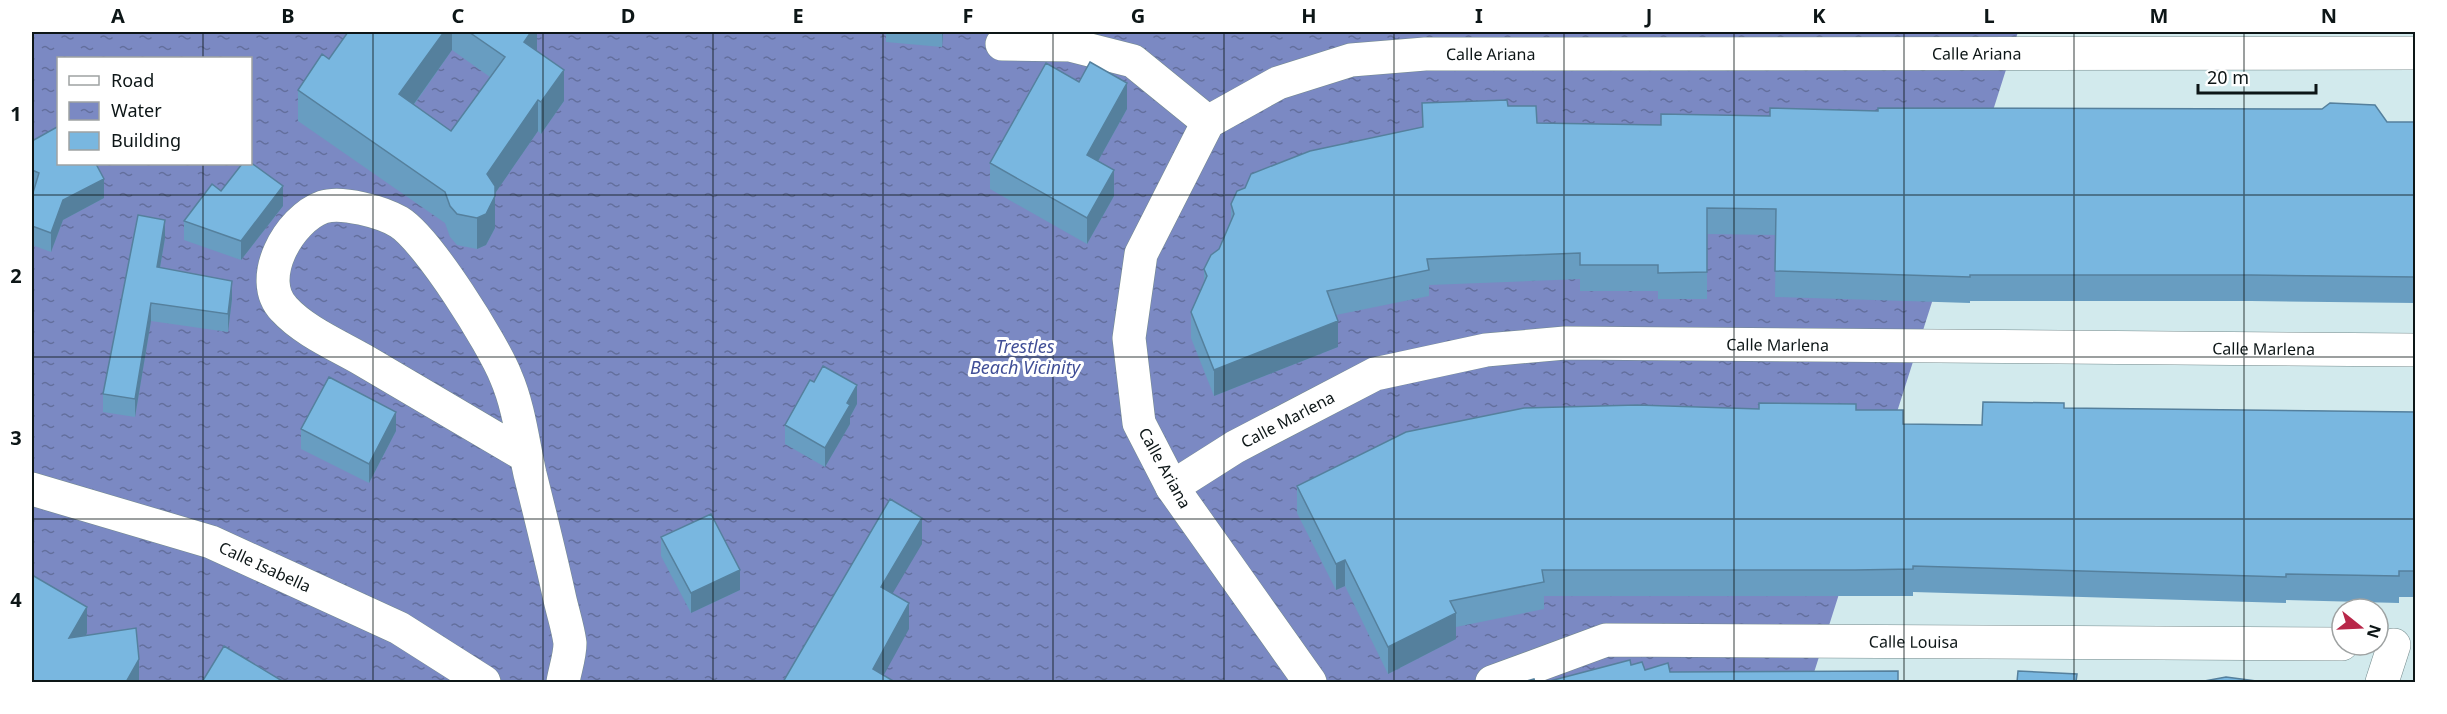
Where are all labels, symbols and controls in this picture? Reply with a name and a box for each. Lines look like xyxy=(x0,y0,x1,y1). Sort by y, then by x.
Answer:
text: A xyxy=(111,2,125,29)
text: B xyxy=(281,2,295,29)
text: C xyxy=(452,2,465,29)
text: D xyxy=(621,2,635,29)
text: E xyxy=(792,2,804,29)
text: F xyxy=(963,2,973,29)
text: G xyxy=(1131,2,1145,29)
text: H xyxy=(1301,2,1317,29)
text: I xyxy=(1475,2,1483,29)
text: J xyxy=(1644,2,1652,29)
text: K xyxy=(1812,2,1826,29)
text: L xyxy=(1983,2,1995,29)
text: M xyxy=(2150,2,2168,29)
text: N xyxy=(2321,2,2337,29)
street label: Calle Ariana xyxy=(1932,42,2021,64)
street label: Calle Ariana xyxy=(1446,43,1535,65)
legend xyxy=(57,57,252,165)
scale bar xyxy=(2198,57,2316,95)
text: 20 m xyxy=(2207,65,2249,89)
text: Road xyxy=(111,68,154,92)
text: Water xyxy=(111,98,162,122)
text: 1 xyxy=(10,100,22,127)
text: Building xyxy=(111,128,181,152)
text: 2 xyxy=(10,262,22,289)
street label: Calle Marlena xyxy=(1726,333,1829,356)
water label: Trestles Beach Vicinity xyxy=(970,334,1082,379)
street label: Calle Marlena xyxy=(2212,337,2315,360)
street label: Calle Marlena xyxy=(1237,386,1338,453)
text: 3 xyxy=(10,424,22,451)
street label: Calle Ariana xyxy=(1134,424,1196,512)
street label: Calle Isabella xyxy=(215,536,314,597)
text: 4 xyxy=(10,586,22,613)
north arrow xyxy=(2330,597,2390,657)
text: N xyxy=(2362,622,2387,641)
street label: Calle Louisa xyxy=(1869,630,1958,653)

